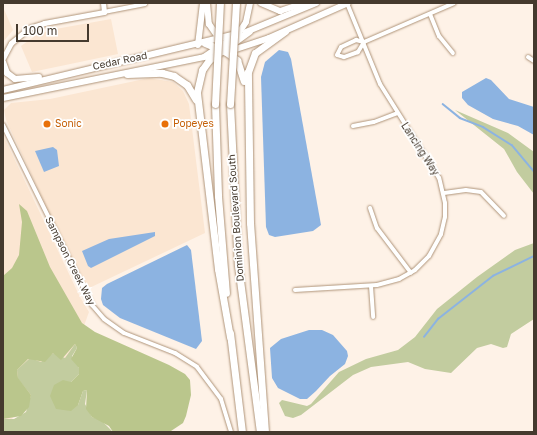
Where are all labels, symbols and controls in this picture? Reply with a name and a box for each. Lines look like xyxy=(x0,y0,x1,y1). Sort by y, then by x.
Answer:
scale bar xyxy=(18,16,91,42)
text: 100 m xyxy=(23,23,57,38)
street label: Cedar Road xyxy=(92,49,148,73)
place label: Sonic xyxy=(55,118,82,130)
place label: Popeyes xyxy=(173,118,214,130)
marker: Sonic xyxy=(42,119,52,129)
marker: Popeyes xyxy=(160,119,170,129)
street label: Lancing Way xyxy=(398,120,442,178)
street label: Dominion Boulevard South xyxy=(226,154,246,282)
street label: Sampson Creek Way xyxy=(42,215,98,307)

